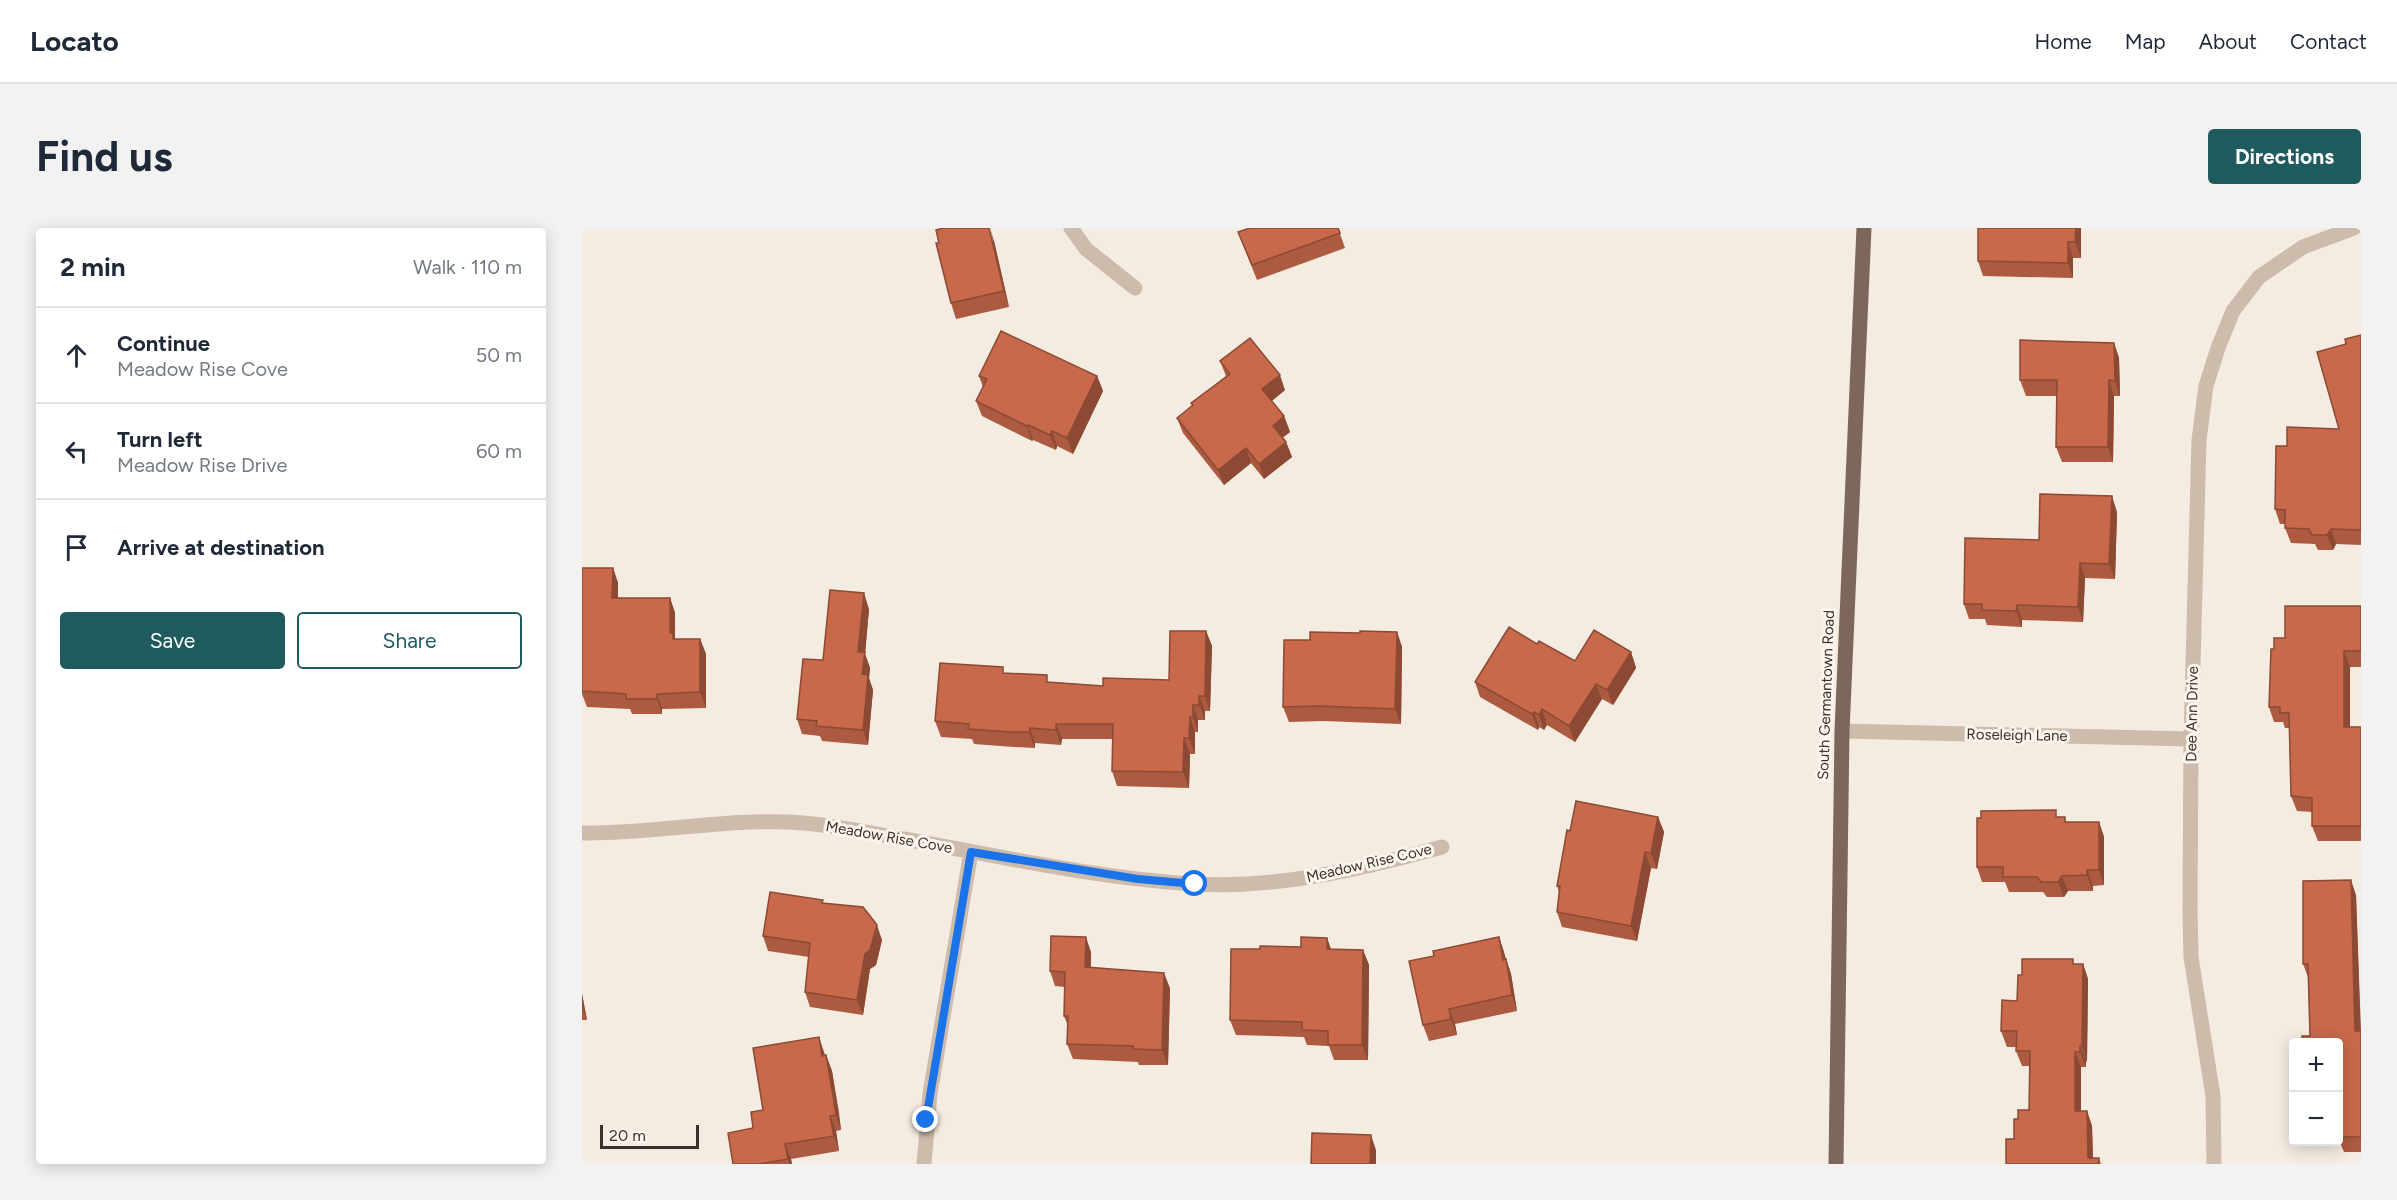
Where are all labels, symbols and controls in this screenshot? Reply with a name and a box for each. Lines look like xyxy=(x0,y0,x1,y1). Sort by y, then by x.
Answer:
text: Locato xyxy=(30,24,119,58)
text: Home xyxy=(2035,29,2092,54)
text: Map xyxy=(2125,29,2166,54)
text: About xyxy=(2199,29,2257,54)
text: Contact xyxy=(2290,29,2367,54)
button: Directions xyxy=(2208,129,2361,184)
text: Find us xyxy=(36,131,173,182)
text: 2 min xyxy=(60,251,126,283)
text: Walk · 110 m xyxy=(413,255,522,279)
text: Continue xyxy=(117,330,210,357)
icon: ahead xyxy=(60,339,93,372)
text: 50 m xyxy=(476,343,522,367)
text: Meadow Rise Cove xyxy=(117,357,288,381)
text: Turn left xyxy=(117,426,203,453)
icon: left xyxy=(60,435,93,468)
text: 60 m xyxy=(476,439,522,463)
text: Meadow Rise Drive xyxy=(117,453,287,477)
icon: arrive xyxy=(60,531,93,564)
text: Arrive at destination xyxy=(117,534,325,561)
street label: South Germantown Road xyxy=(1814,610,1838,780)
button: Save xyxy=(60,612,285,669)
button: Share xyxy=(297,612,522,669)
street label: Dee Ann Drive xyxy=(2182,666,2202,762)
street label: Roseleigh Lane xyxy=(1966,725,2068,745)
street label: Meadow Rise Cove xyxy=(824,817,954,857)
street label: Meadow Rise Cove xyxy=(1305,840,1433,886)
route start xyxy=(1181,870,1207,896)
map controls xyxy=(2289,1038,2343,1146)
button: + xyxy=(2289,1038,2343,1092)
button: − xyxy=(2289,1092,2343,1146)
route end xyxy=(912,1106,938,1132)
scale bar xyxy=(600,1122,699,1150)
text: 20 m xyxy=(609,1126,646,1145)

